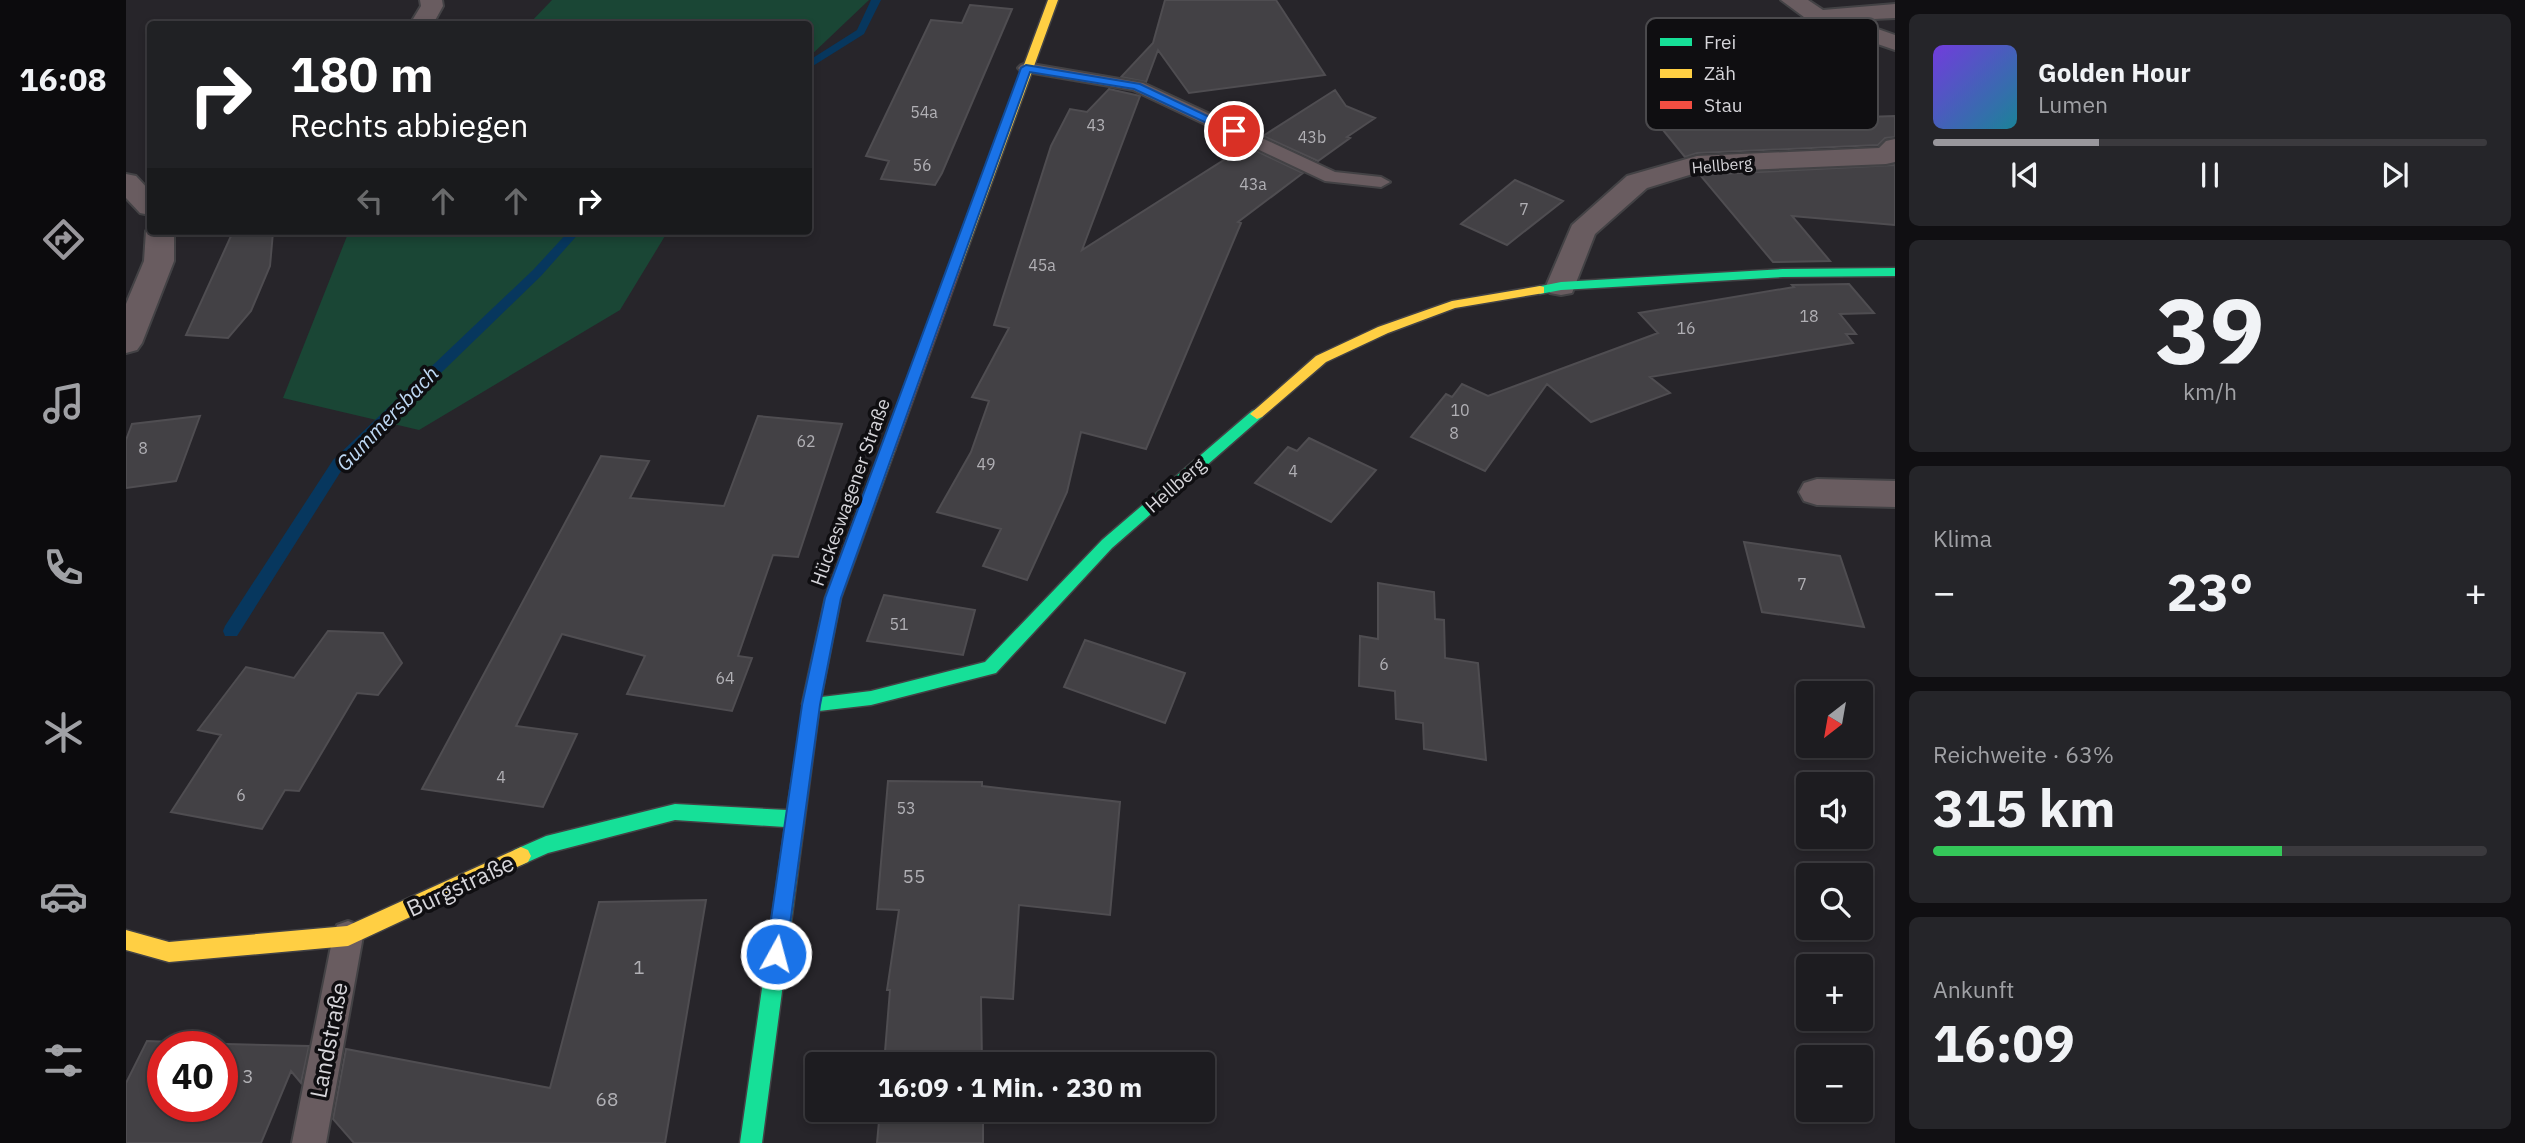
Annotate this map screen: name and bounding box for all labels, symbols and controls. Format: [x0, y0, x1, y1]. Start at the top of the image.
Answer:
legend [1646, 18, 1878, 130]
text: Frei [1704, 30, 1736, 54]
text: 180 m [290, 42, 434, 105]
icon: right [175, 49, 266, 140]
text: Golden Hour [2038, 55, 2191, 89]
text: 16:08 [19, 58, 107, 100]
text: Zäh [1704, 61, 1736, 85]
text: Lumen [2038, 89, 2108, 119]
text: Stau [1704, 93, 1743, 117]
pin [1204, 101, 1264, 161]
house number: 54a [910, 102, 938, 122]
text: Rechts abbiegen [290, 104, 528, 146]
icon: arrive [1215, 112, 1253, 150]
house number: 43 [1086, 115, 1106, 135]
house number: 43b [1298, 127, 1326, 147]
street label: Hellberg [1691, 152, 1754, 178]
house number: 56 [912, 155, 932, 175]
icon: previous [2006, 156, 2044, 194]
icon: pause [2191, 156, 2229, 194]
icon: next [2376, 156, 2414, 194]
house number: 43a [1239, 174, 1267, 194]
icon: left [351, 182, 389, 220]
icon: ahead [424, 182, 462, 220]
icon: ahead [497, 182, 535, 220]
icon: right [570, 182, 608, 220]
house number: 7 [1519, 199, 1529, 219]
icon: directions [39, 215, 88, 264]
house number: 45a [1028, 255, 1056, 275]
text: 39 [2155, 271, 2265, 389]
house number: 18 [1799, 306, 1819, 326]
house number: 16 [1676, 318, 1696, 338]
water label: Gummersbach [330, 359, 444, 477]
text: km/h [2183, 376, 2237, 406]
icon: music [39, 379, 88, 428]
street label: Hückeswagener Straße [805, 395, 895, 589]
house number: 10 [1450, 400, 1470, 420]
house number: 8 [1449, 423, 1459, 443]
house number: 62 [796, 431, 816, 451]
house number: 8 [138, 438, 148, 458]
street label: Hellberg [1140, 452, 1210, 518]
house number: 49 [976, 454, 996, 474]
house number: 4 [1288, 461, 1298, 481]
text: Klima [1933, 523, 1992, 553]
icon: phone [39, 543, 88, 592]
text: 23° [2167, 558, 2253, 625]
text: − [1933, 567, 1956, 616]
text: + [2464, 567, 2487, 616]
house number: 7 [1797, 574, 1807, 594]
house number: 51 [889, 614, 909, 634]
house number: 6 [1379, 654, 1389, 674]
house number: 64 [715, 668, 735, 688]
north arrow [1796, 681, 1872, 758]
map controls [1796, 681, 1873, 1122]
icon: climate [39, 708, 88, 757]
text: Reichweite · 63% [1933, 739, 2114, 769]
house number: 4 [496, 767, 506, 787]
button: sound [1796, 772, 1873, 849]
text: 315 km [1933, 774, 2115, 841]
house number: 6 [236, 785, 246, 805]
house number: 53 [896, 798, 916, 818]
street label: Burgstraße [401, 847, 519, 923]
button: search [1796, 863, 1873, 940]
house number: 55 [903, 864, 925, 888]
icon: car [39, 872, 88, 921]
position arrow [739, 917, 813, 991]
button: + [1796, 954, 1873, 1031]
house number: 1 [633, 955, 645, 979]
text: Ankunft [1933, 974, 2014, 1004]
street label: Landstraße [302, 980, 354, 1100]
text: 16:09 [1933, 1009, 2075, 1076]
speed limit sign: 40 [147, 1031, 238, 1122]
icon: filters [39, 1036, 88, 1085]
button: − [1796, 1045, 1873, 1122]
house number: 3 [242, 1064, 254, 1088]
text: 16:09 · 1 Min. · 230 m [878, 1070, 1142, 1104]
house number: 68 [596, 1087, 618, 1111]

